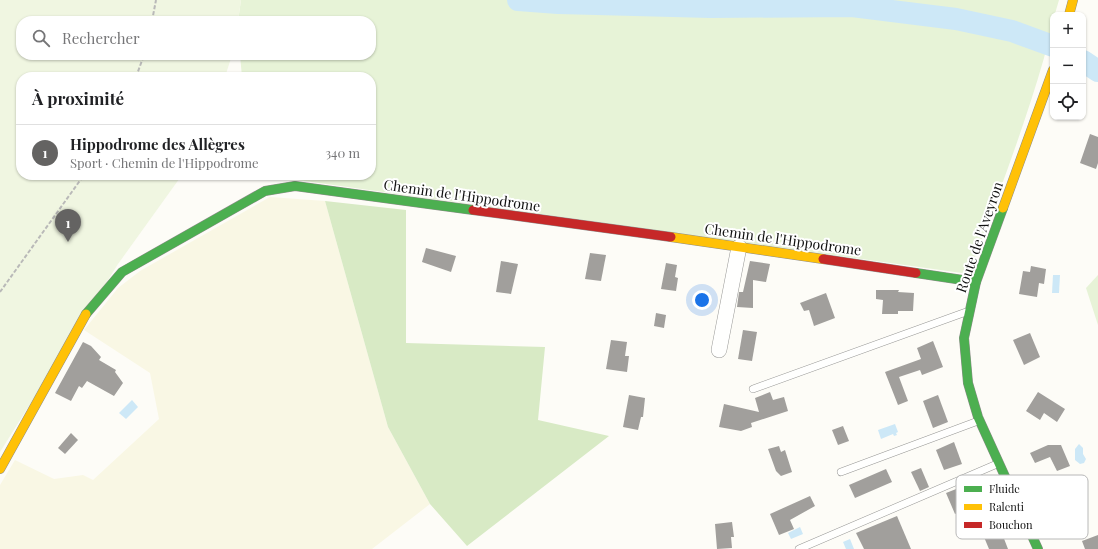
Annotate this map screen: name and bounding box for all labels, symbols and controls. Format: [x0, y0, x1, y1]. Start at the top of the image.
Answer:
map controls [1050, 12, 1086, 120]
button: + [1050, 12, 1086, 48]
search box [16, 16, 376, 60]
icon: search [30, 27, 52, 49]
text: Rechercher [62, 28, 140, 48]
button: − [1050, 48, 1086, 84]
button: locate [1050, 84, 1086, 120]
text: À proximité [32, 87, 124, 109]
text: Hippodrome des Allègres [70, 134, 245, 154]
text: 1 [43, 144, 47, 161]
text: 340 m [325, 144, 360, 161]
text: Sport · Chemin de l'Hippodrome [70, 154, 259, 171]
street label: Chemin de l'Hippodrome [382, 175, 542, 215]
street label: Route de l'Aveyron [951, 178, 1007, 295]
pin: 1 [55, 209, 81, 242]
street label: Chemin de l'Hippodrome [703, 219, 863, 259]
your location [692, 290, 712, 310]
legend [956, 475, 1088, 539]
text: Fluide [989, 481, 1020, 496]
text: Ralenti [989, 499, 1024, 514]
text: Bouchon [989, 517, 1033, 532]

